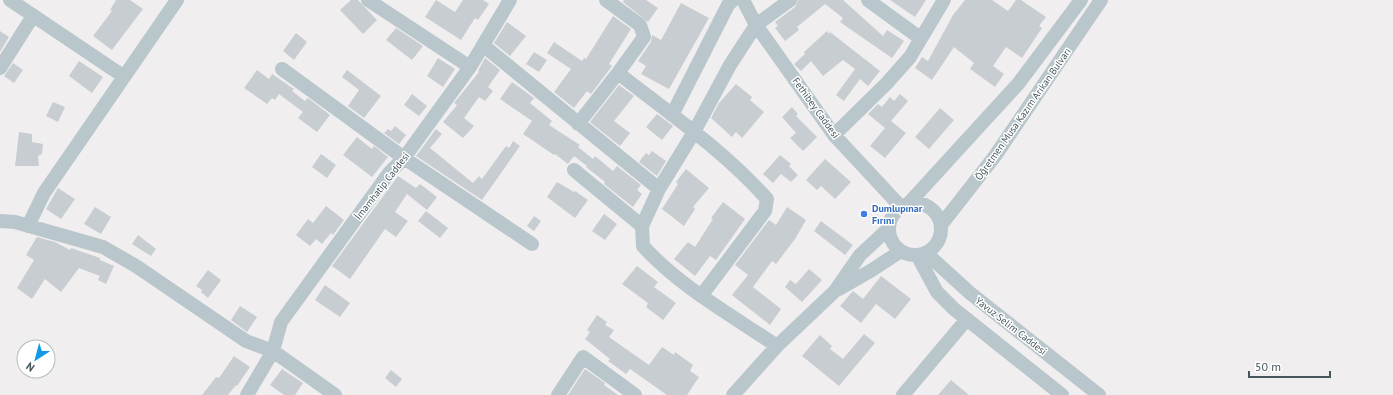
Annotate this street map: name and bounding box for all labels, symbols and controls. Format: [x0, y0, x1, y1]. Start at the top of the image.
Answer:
street label: Öğretmen Musa Kazım Arıkan Bulvarı [972, 45, 1074, 183]
street label: Fethibey Caddesi [790, 75, 842, 141]
street label: İmamhatip Caddesi [352, 150, 412, 222]
place label: Dumlupınar Fırını [872, 202, 923, 227]
marker: Dumlupınar Fırını [859, 209, 869, 219]
street label: Yavuz Selim Caddesi [973, 294, 1049, 358]
north arrow [16, 339, 56, 379]
scale bar [1249, 353, 1330, 379]
text: N [23, 359, 37, 375]
text: 50 m [1255, 359, 1281, 374]

